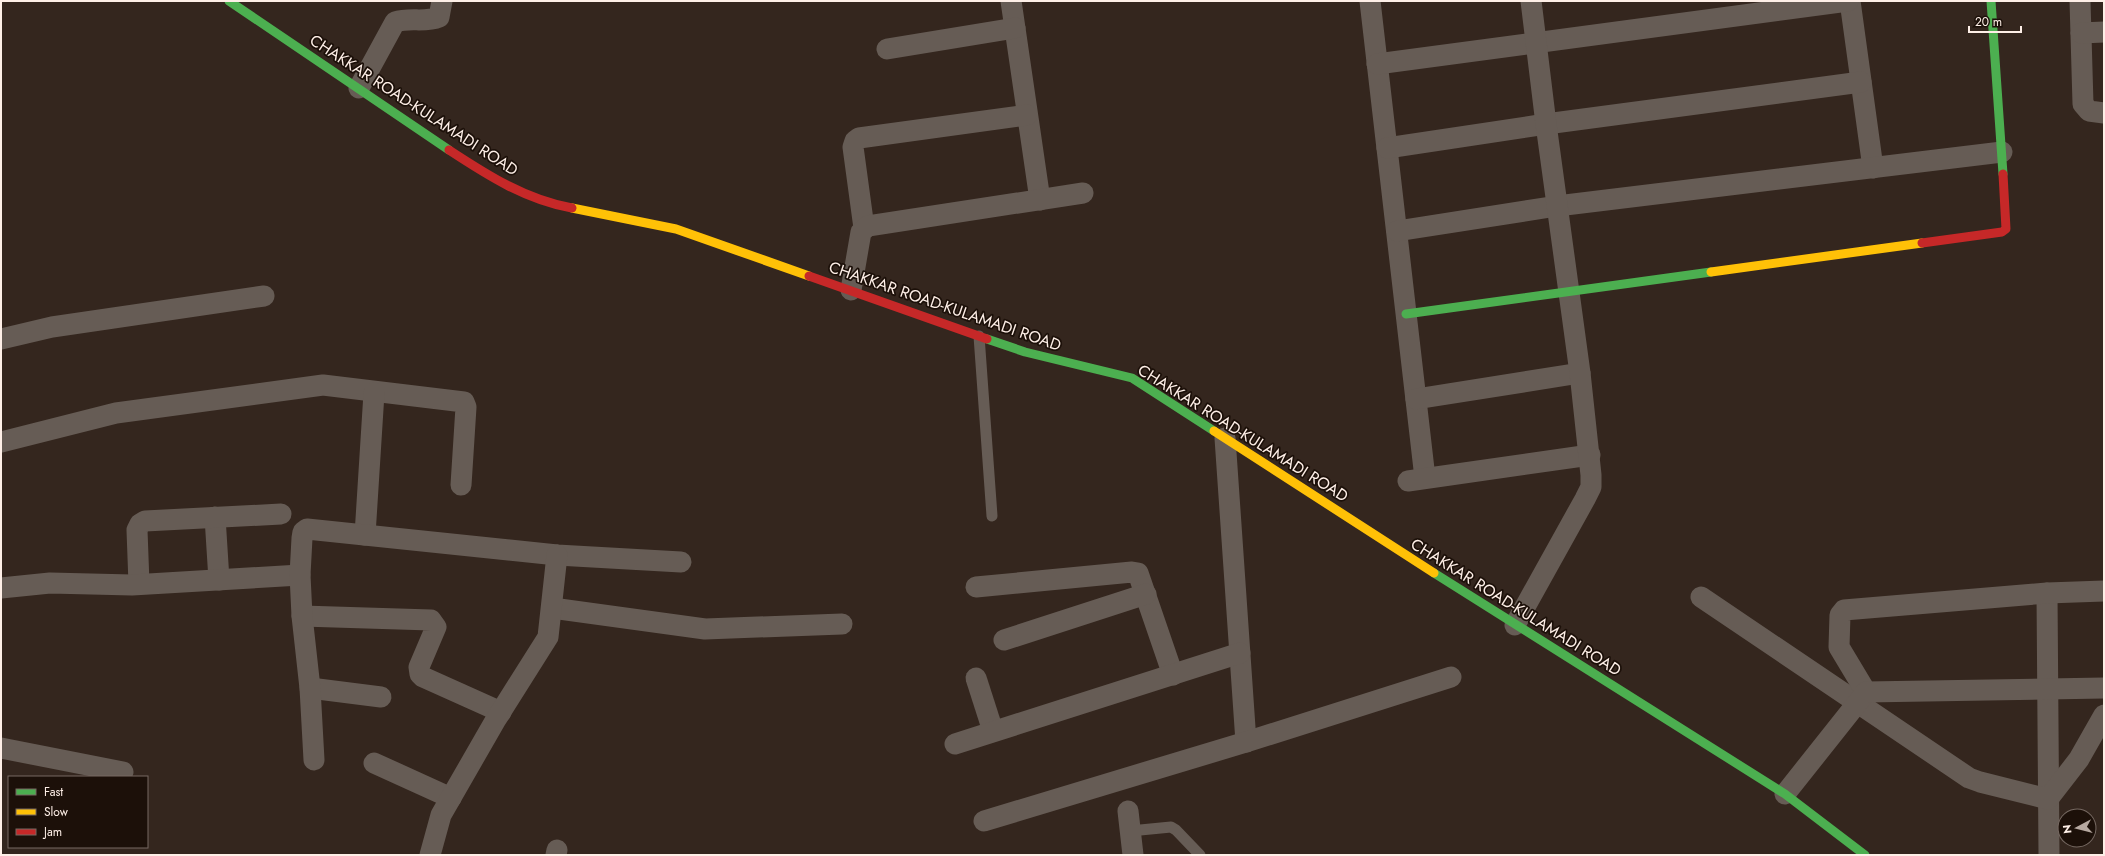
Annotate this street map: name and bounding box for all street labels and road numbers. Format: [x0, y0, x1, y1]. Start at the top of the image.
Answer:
street label: CHAKKAR ROAD-KULAMADI ROAD [305, 29, 523, 181]
street label: CHAKKAR ROAD-KULAMADI ROAD [826, 255, 1064, 357]
street label: CHAKKAR ROAD-KULAMADI ROAD [1133, 359, 1353, 508]
street label: CHAKKAR ROAD-KULAMADI ROAD [1406, 533, 1626, 682]

